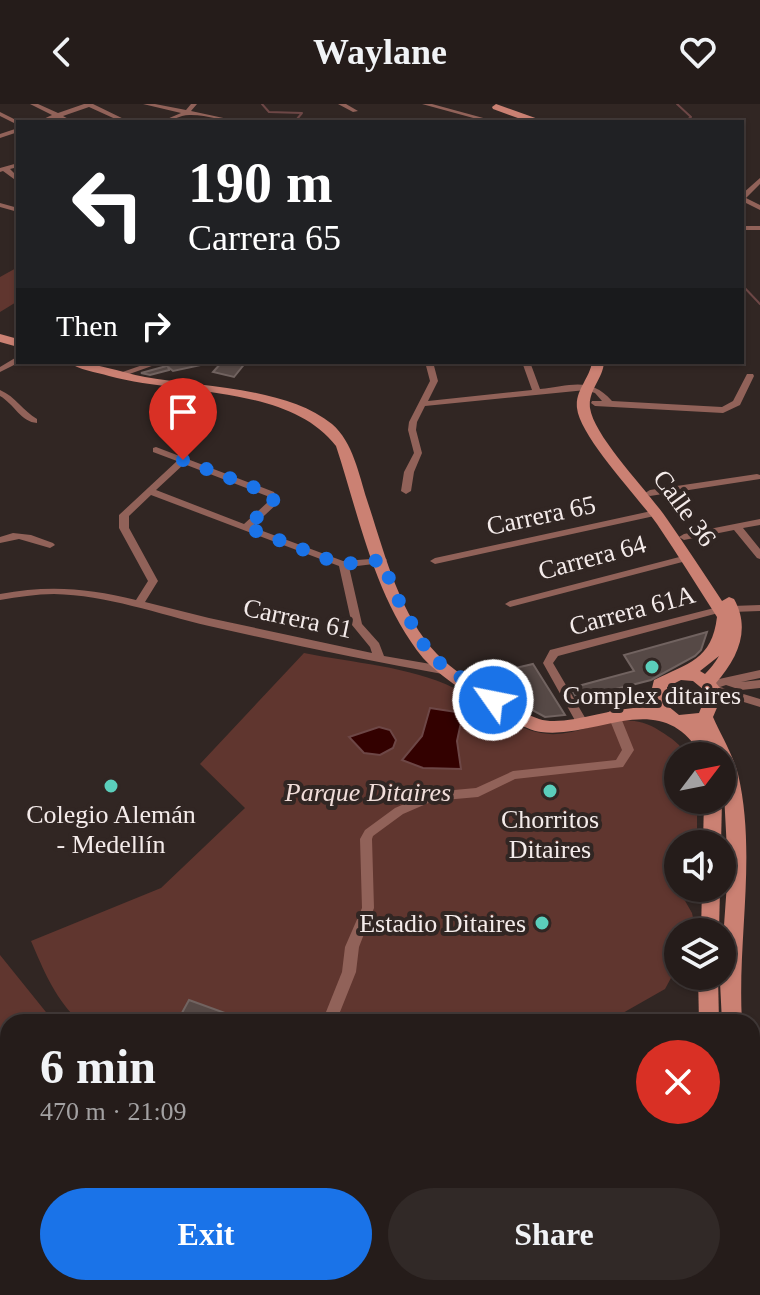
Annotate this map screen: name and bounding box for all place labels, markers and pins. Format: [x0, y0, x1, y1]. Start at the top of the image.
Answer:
pin [149, 378, 217, 460]
marker: Complex ditaires [643, 658, 661, 676]
place label: Complex ditaires [563, 681, 741, 710]
marker: Colegio Alemán - Medellín [102, 777, 120, 795]
marker: Chorritos Ditaires [541, 782, 559, 800]
place label: Colegio Alemán - Medellín [26, 800, 196, 859]
place label: Chorritos Ditaires [501, 805, 599, 864]
place label: Estadio Ditaires [359, 909, 526, 938]
marker: Estadio Ditaires [533, 914, 551, 932]

